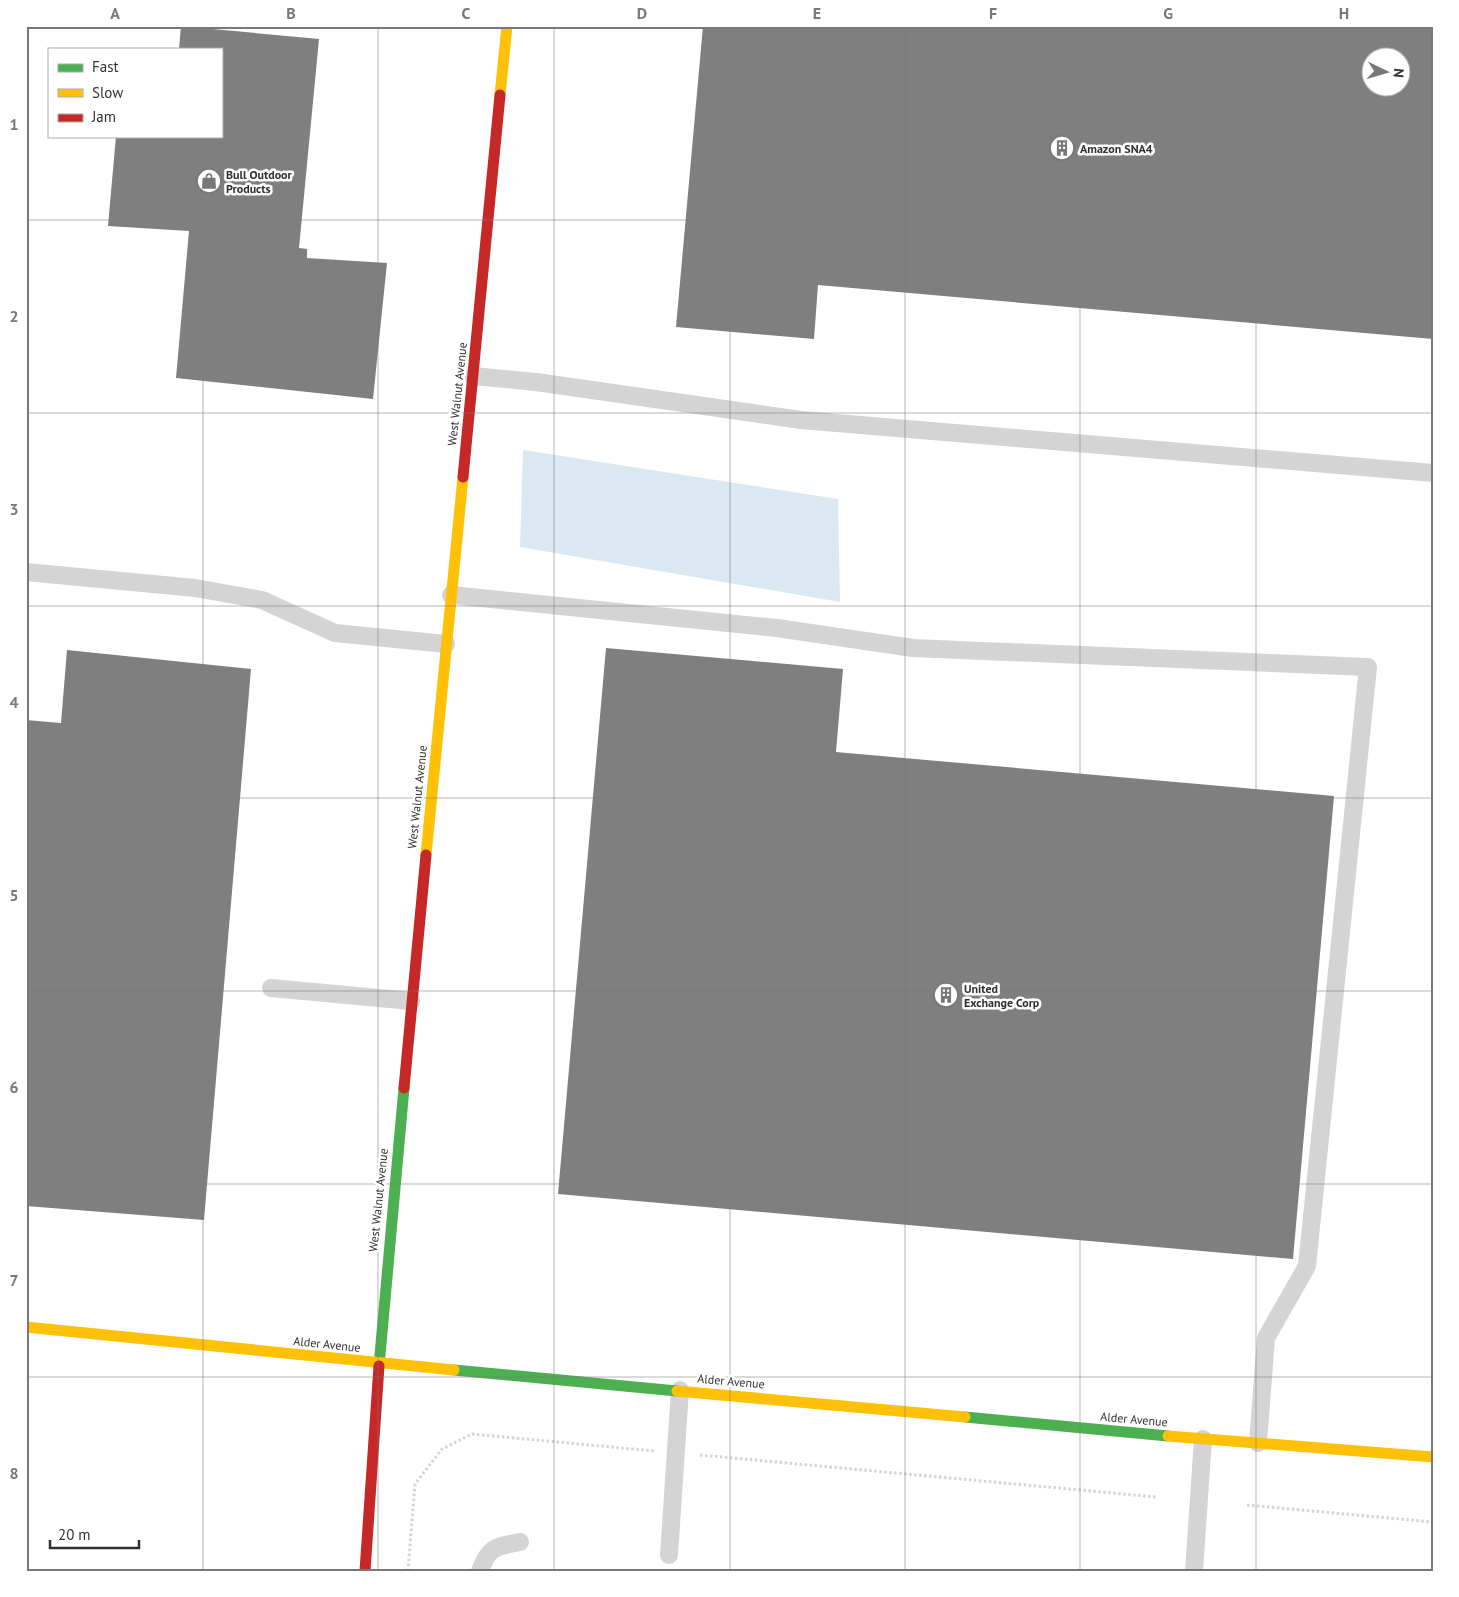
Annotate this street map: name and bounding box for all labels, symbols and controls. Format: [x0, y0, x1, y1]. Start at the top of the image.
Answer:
text: A [110, 3, 120, 23]
text: B [286, 3, 296, 23]
text: C [462, 3, 471, 23]
text: D [637, 3, 647, 23]
text: E [813, 3, 821, 23]
text: F [989, 3, 997, 23]
text: G [1163, 3, 1173, 23]
text: H [1339, 3, 1349, 23]
legend [48, 48, 222, 138]
north arrow [1362, 48, 1412, 98]
text: Fast [92, 57, 119, 76]
text: N [1390, 68, 1408, 79]
text: Slow [92, 83, 123, 102]
text: Jam [91, 107, 116, 126]
text: 1 [9, 114, 19, 134]
building icon: Amazon SNA4 [1049, 135, 1075, 161]
place label: Amazon SNA4 [1080, 141, 1153, 156]
place label: Bull Outdoor Products [226, 167, 293, 196]
shop icon: Bull Outdoor Products [196, 168, 222, 194]
text: 2 [9, 306, 19, 326]
street label: West Walnut Avenue [444, 342, 470, 446]
text: 3 [9, 499, 19, 519]
text: 4 [9, 692, 19, 712]
street label: West Walnut Avenue [404, 745, 430, 849]
text: 5 [9, 885, 19, 905]
place label: United Exchange Corp [964, 981, 1040, 1010]
building icon: United Exchange Corp [933, 982, 959, 1008]
text: 6 [9, 1077, 19, 1097]
street label: West Walnut Avenue [365, 1148, 391, 1252]
text: 7 [9, 1270, 19, 1290]
street label: Alder Avenue [293, 1333, 361, 1355]
street label: Alder Avenue [697, 1371, 765, 1391]
street label: Alder Avenue [1100, 1409, 1168, 1429]
text: 8 [9, 1463, 19, 1483]
scale bar [50, 1517, 139, 1549]
text: 20 m [58, 1525, 91, 1544]

